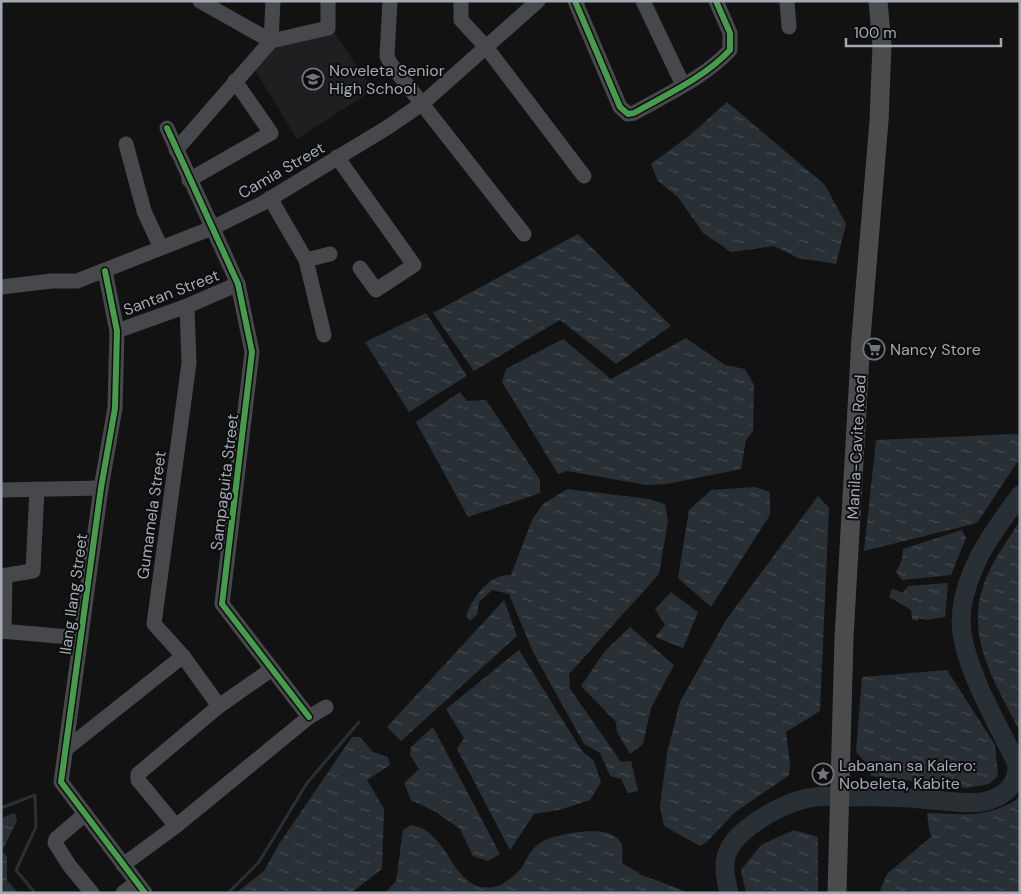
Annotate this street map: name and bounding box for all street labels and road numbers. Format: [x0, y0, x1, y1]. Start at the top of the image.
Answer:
street label: Camia Street [234, 137, 328, 204]
street label: Santan Street [120, 265, 222, 320]
street label: Manila-Cavite Road [842, 374, 871, 520]
street label: Sampaguita Street [206, 413, 243, 552]
street label: Gumamela Street [132, 449, 171, 581]
street label: Ilang Ilang Street [55, 532, 92, 656]

